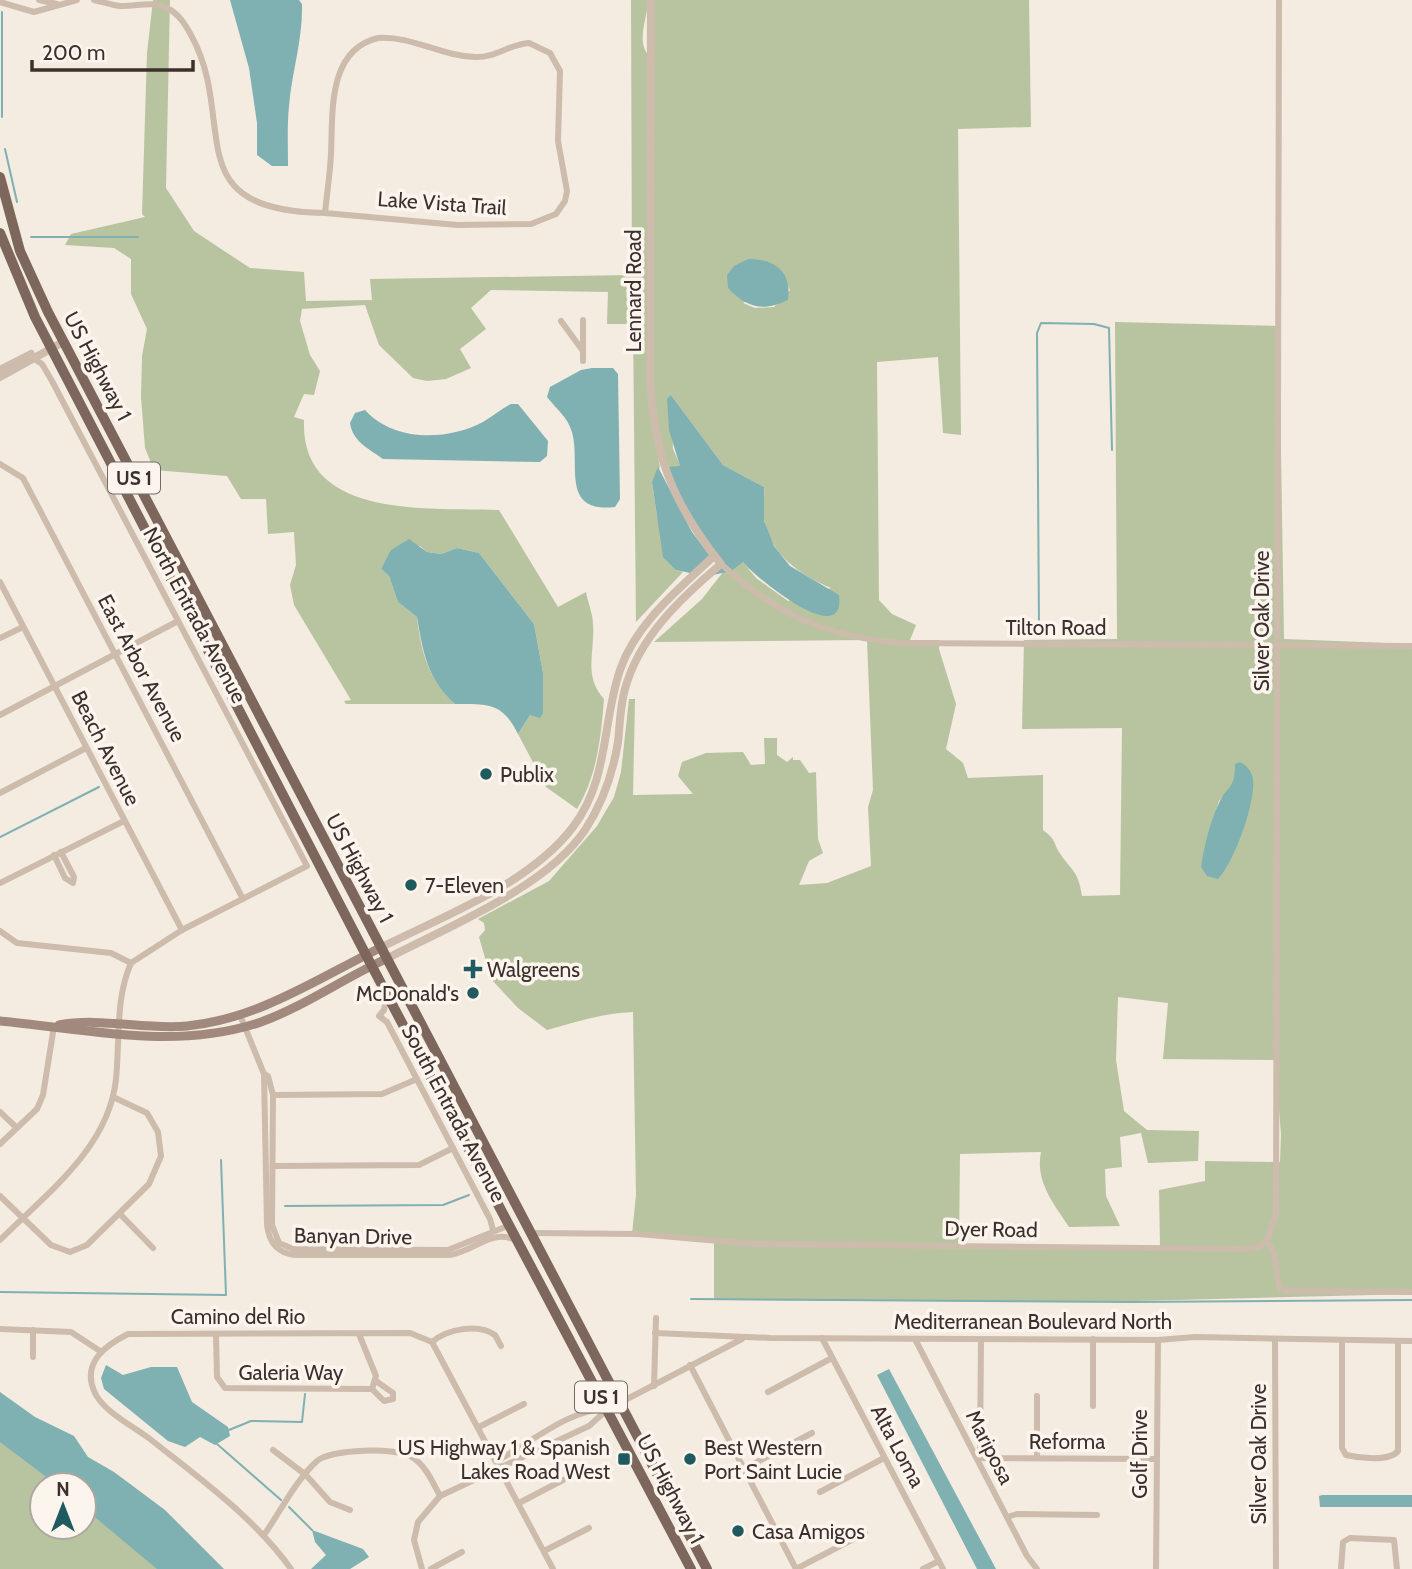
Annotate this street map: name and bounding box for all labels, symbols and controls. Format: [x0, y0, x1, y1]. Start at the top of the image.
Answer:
scale bar [32, 28, 192, 72]
text: 200 m [42, 40, 105, 65]
street label: Lake Vista Trail [377, 186, 507, 220]
street label: Lennard Road [621, 230, 646, 352]
street label: US Highway 1 [59, 307, 137, 425]
road number: US 1 [108, 463, 160, 494]
street label: North Entrada Avenue [138, 523, 252, 707]
street label: Silver Oak Drive [1249, 550, 1274, 691]
street label: East Arbor Avenue [93, 590, 191, 746]
street label: Tilton Road [1006, 615, 1106, 640]
street label: Beach Avenue [66, 686, 146, 810]
place label: Publix [500, 762, 554, 787]
marker: Publix [478, 766, 494, 782]
street label: US Highway 1 [321, 809, 399, 927]
place label: 7-Eleven [425, 873, 504, 898]
marker: 7-Eleven [403, 877, 419, 893]
place label: Walgreens [487, 957, 580, 982]
marker: Walgreens [465, 961, 481, 977]
place label: McDonald's [356, 981, 459, 1006]
marker: McDonald's [465, 985, 481, 1001]
street label: South Entrada Avenue [397, 1020, 512, 1206]
street label: Dyer Road [944, 1216, 1038, 1242]
street label: Banyan Drive [294, 1222, 413, 1250]
street label: Camino del Rio [171, 1304, 305, 1329]
street label: Mediterranean Boulevard North [894, 1309, 1172, 1334]
street label: Galeria Way [239, 1360, 344, 1385]
road number: US 1 [575, 1382, 627, 1413]
street label: Silver Oak Drive [1246, 1383, 1271, 1524]
street label: Alta Loma [866, 1400, 930, 1492]
street label: Mariposa [961, 1406, 1019, 1488]
street label: Golf Drive [1127, 1409, 1152, 1499]
street label: Reforma [1029, 1429, 1105, 1454]
street label: US Highway 1 [632, 1430, 710, 1548]
place label: US Highway 1 & Spanish Lakes Road West [398, 1435, 610, 1484]
place label: Best Western Port Saint Lucie [704, 1435, 842, 1484]
marker: US Highway 1 & Spanish Lakes Road West [616, 1451, 632, 1467]
marker: Best Western Port Saint Lucie [682, 1451, 698, 1467]
north arrow [28, 1471, 98, 1541]
text: N [56, 1478, 70, 1501]
place label: Casa Amigos [752, 1519, 865, 1544]
marker: Casa Amigos [730, 1523, 746, 1539]

